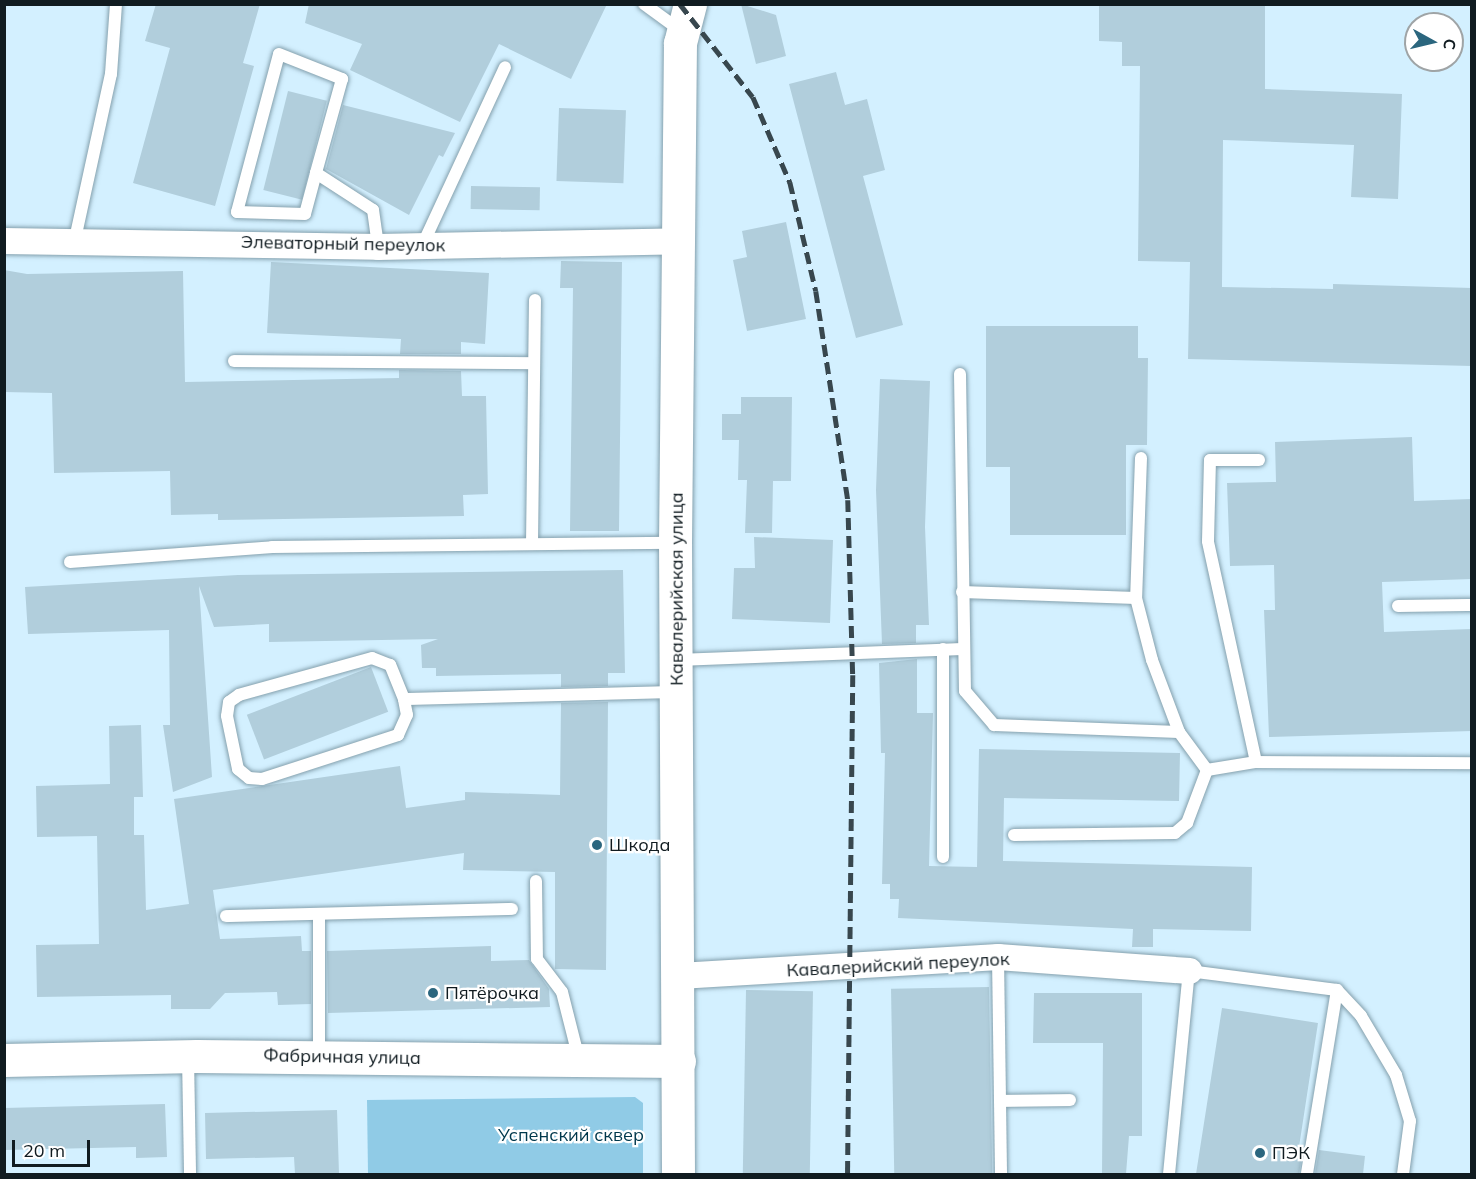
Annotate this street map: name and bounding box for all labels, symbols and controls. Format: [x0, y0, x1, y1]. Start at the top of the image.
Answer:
north arrow [1404, 12, 1464, 72]
text: С [1439, 37, 1461, 51]
street label: Элеваторный переулок [241, 231, 445, 257]
street label: Кавалерийская улица [666, 492, 688, 686]
place label: Шкода [609, 834, 671, 856]
marker: Шкода [590, 838, 604, 852]
street label: Кавалерийский переулок [786, 948, 1010, 982]
place label: Пятёрочка [445, 982, 539, 1004]
marker: Пятёрочка [426, 986, 440, 1000]
street label: Фабричная улица [263, 1045, 421, 1069]
park label: Успенский сквер [498, 1124, 644, 1146]
scale bar [15, 1128, 93, 1166]
text: 20 m [23, 1139, 65, 1162]
place label: ПЭК [1272, 1142, 1310, 1164]
marker: ПЭК [1253, 1146, 1267, 1160]

